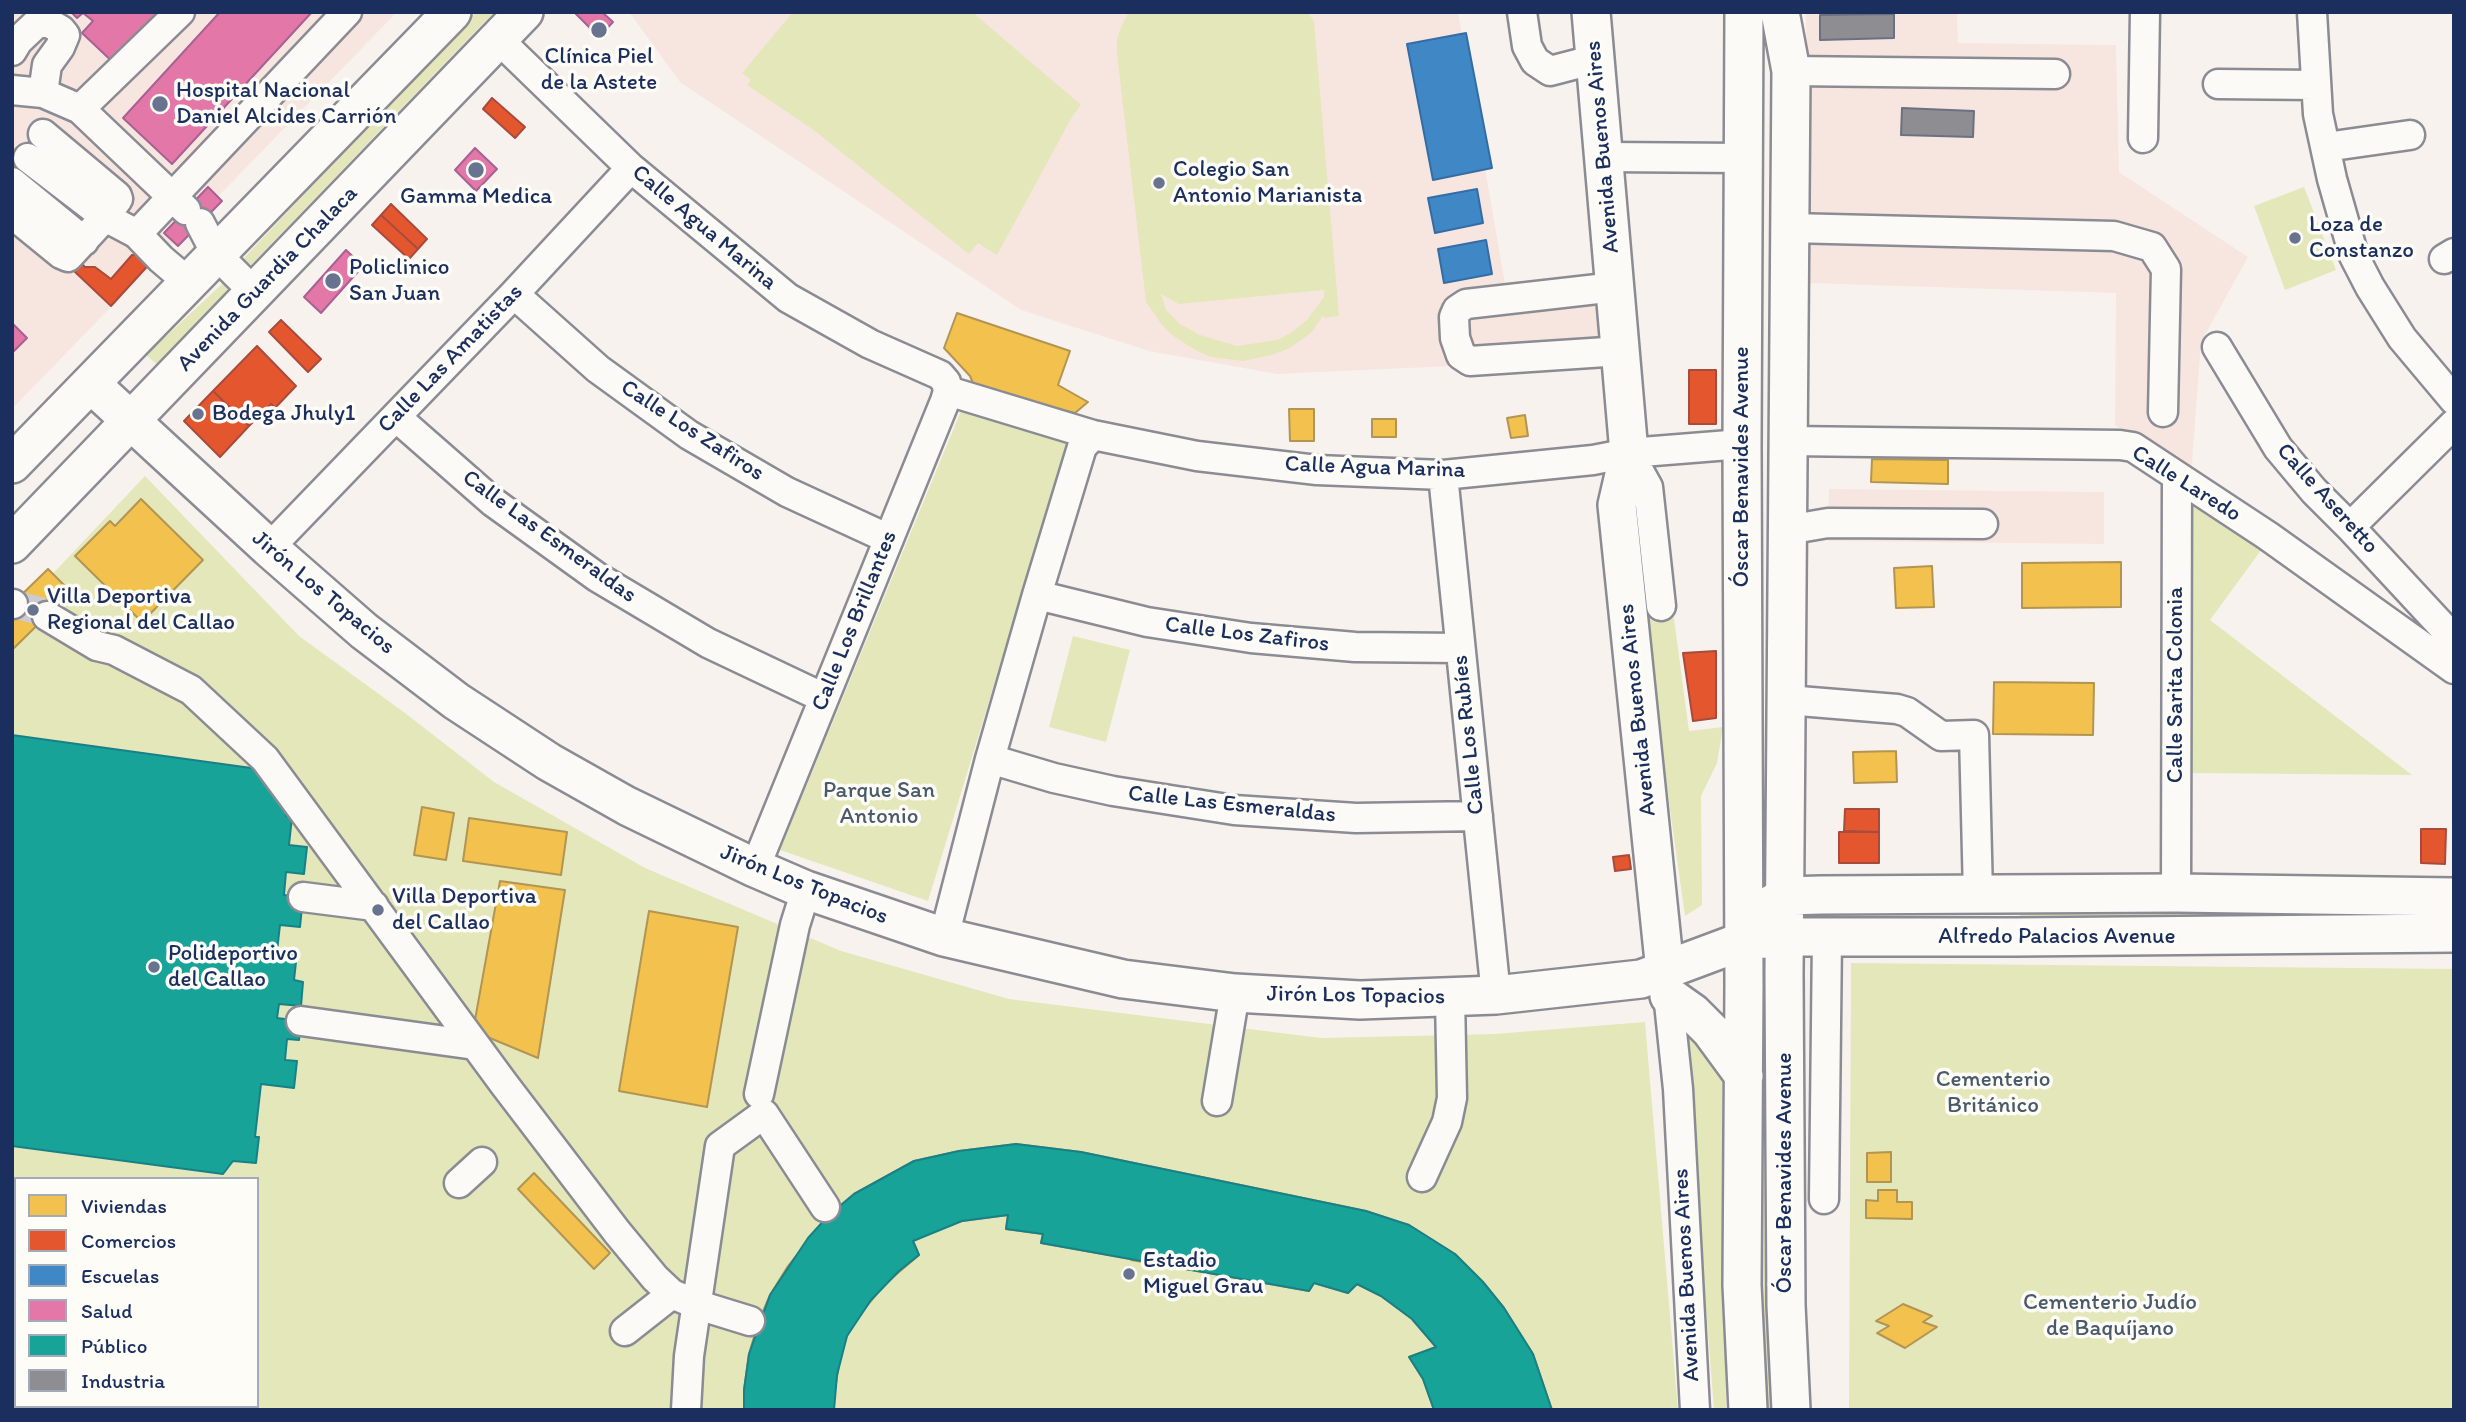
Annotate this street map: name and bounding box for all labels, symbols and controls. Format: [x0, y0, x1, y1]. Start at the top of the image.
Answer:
marker: Clínica Piel de la Astete [589, 20, 609, 40]
street label: Avenida Buenos Aires [1580, 40, 1626, 254]
place label: Clínica Piel de la Astete [541, 43, 657, 97]
place label: Hospital Nacional Daniel Alcides Carrión [176, 77, 397, 131]
marker: Hospital Nacional Daniel Alcides Carrión [150, 94, 170, 114]
place label: Colegio San Antonio Marianista [1173, 156, 1362, 210]
street label: Calle Agua Marina [626, 159, 782, 297]
marker: Gamma Medica [466, 160, 486, 180]
marker: Colegio San Antonio Marianista [1151, 175, 1167, 191]
street label: Avenida Guardia Chalaca [172, 180, 364, 378]
place label: Gamma Medica [400, 183, 552, 211]
place label: Loza de Constanzo [2309, 211, 2414, 265]
marker: Loza de Constanzo [2287, 230, 2303, 246]
place label: Policlinico San Juan [349, 254, 449, 308]
marker: Policlinico San Juan [323, 271, 343, 291]
street label: Calle Las Amatistas [373, 279, 529, 439]
street label: Óscar Benavides Avenue [1728, 346, 1756, 588]
street label: Calle Los Zafiros [615, 374, 769, 488]
place label: Bodega Jhuly1 [212, 400, 355, 428]
marker: Bodega Jhuly1 [190, 406, 206, 422]
street label: Calle Aseretto [2270, 438, 2384, 560]
street label: Calle Laredo [2126, 440, 2246, 528]
street label: Calle Agua Marina [1284, 451, 1466, 485]
street label: Calle Las Esmeraldas [456, 464, 642, 610]
street label: Jirón Los Topacios [246, 525, 400, 661]
street label: Calle Los Brillantes [806, 527, 904, 715]
place label: Villa Deportiva Regional del Callao [47, 583, 235, 637]
street label: Calle Sarita Colonia [2162, 587, 2190, 783]
marker: Villa Deportiva Regional del Callao [25, 602, 41, 618]
street label: Avenida Buenos Aires [1613, 603, 1663, 817]
street label: Calle Los Zafiros [1163, 611, 1331, 659]
street label: Calle Los Rubíes [1447, 654, 1491, 816]
park label: Parque San Antonio [823, 777, 935, 831]
street label: Calle Las Esmeraldas [1127, 780, 1337, 830]
street label: Jirón Los Topacios [716, 839, 892, 931]
place label: Villa Deportiva del Callao [392, 883, 537, 937]
marker: Villa Deportiva del Callao [370, 902, 386, 918]
street label: Alfredo Palacios Avenue [1938, 923, 2176, 951]
place label: Polideportivo del Callao [168, 940, 298, 994]
marker: Polideportivo del Callao [146, 959, 162, 975]
street label: Jirón Los Topacios [1266, 981, 1446, 1011]
street label: Óscar Benavides Avenue [1771, 1052, 1799, 1294]
park label: Cementerio Británico [1936, 1066, 2050, 1120]
street label: Avenida Buenos Aires [1668, 1168, 1706, 1382]
legend [14, 1177, 259, 1408]
text: Viviendas [81, 1193, 167, 1218]
text: Comercios [81, 1228, 176, 1253]
place label: Estadio Miguel Grau [1143, 1247, 1264, 1301]
text: Escuelas [81, 1263, 159, 1288]
marker: Estadio Miguel Grau [1121, 1266, 1137, 1282]
park label: Cementerio Judío de Baquíjano [2023, 1289, 2197, 1343]
text: Salud [81, 1298, 132, 1323]
text: Público [81, 1333, 147, 1358]
text: Industria [81, 1368, 165, 1393]

